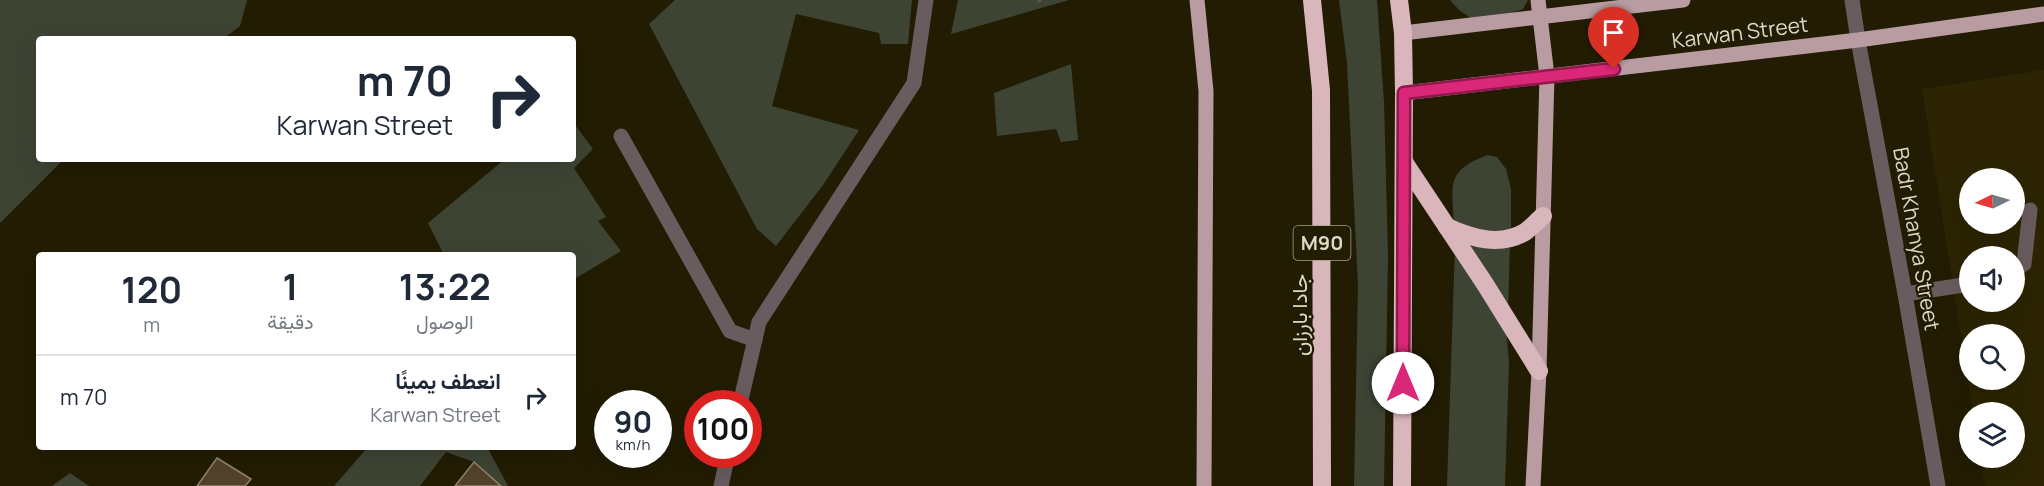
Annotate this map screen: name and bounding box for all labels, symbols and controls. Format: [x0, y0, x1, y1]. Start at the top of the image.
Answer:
pin [1588, 7, 1639, 69]
street label: Karwan Street [1670, 10, 1810, 54]
icon: arrive [1597, 16, 1630, 49]
text: 70 m [357, 51, 453, 109]
icon: right [474, 60, 552, 138]
text: Karwan Street [277, 106, 453, 143]
street label: Badr Khanya Street [1887, 145, 1947, 333]
north arrow [1959, 168, 2025, 234]
map controls [1959, 168, 2025, 468]
road number: M90 [1294, 226, 1350, 260]
button: sound [1959, 246, 2025, 312]
text: 1 [283, 262, 298, 311]
text: 13:22 [399, 262, 491, 311]
text: 120 [121, 265, 182, 314]
street label: جادا بارزان [1285, 274, 1313, 356]
text: دقيقة [267, 308, 314, 335]
text: الوصول [416, 308, 474, 335]
text: m [143, 311, 160, 338]
button: search [1959, 324, 2025, 390]
position arrow [1371, 351, 1435, 415]
text: انعطف يمينًا [395, 366, 501, 396]
icon: right [519, 381, 552, 414]
text: 70 m [60, 382, 108, 412]
speed limit sign: 100 [684, 390, 762, 468]
text: Karwan Street [370, 401, 501, 428]
text: 90 [614, 401, 652, 442]
button: layers [1959, 402, 2025, 468]
text: km/h [616, 434, 650, 455]

